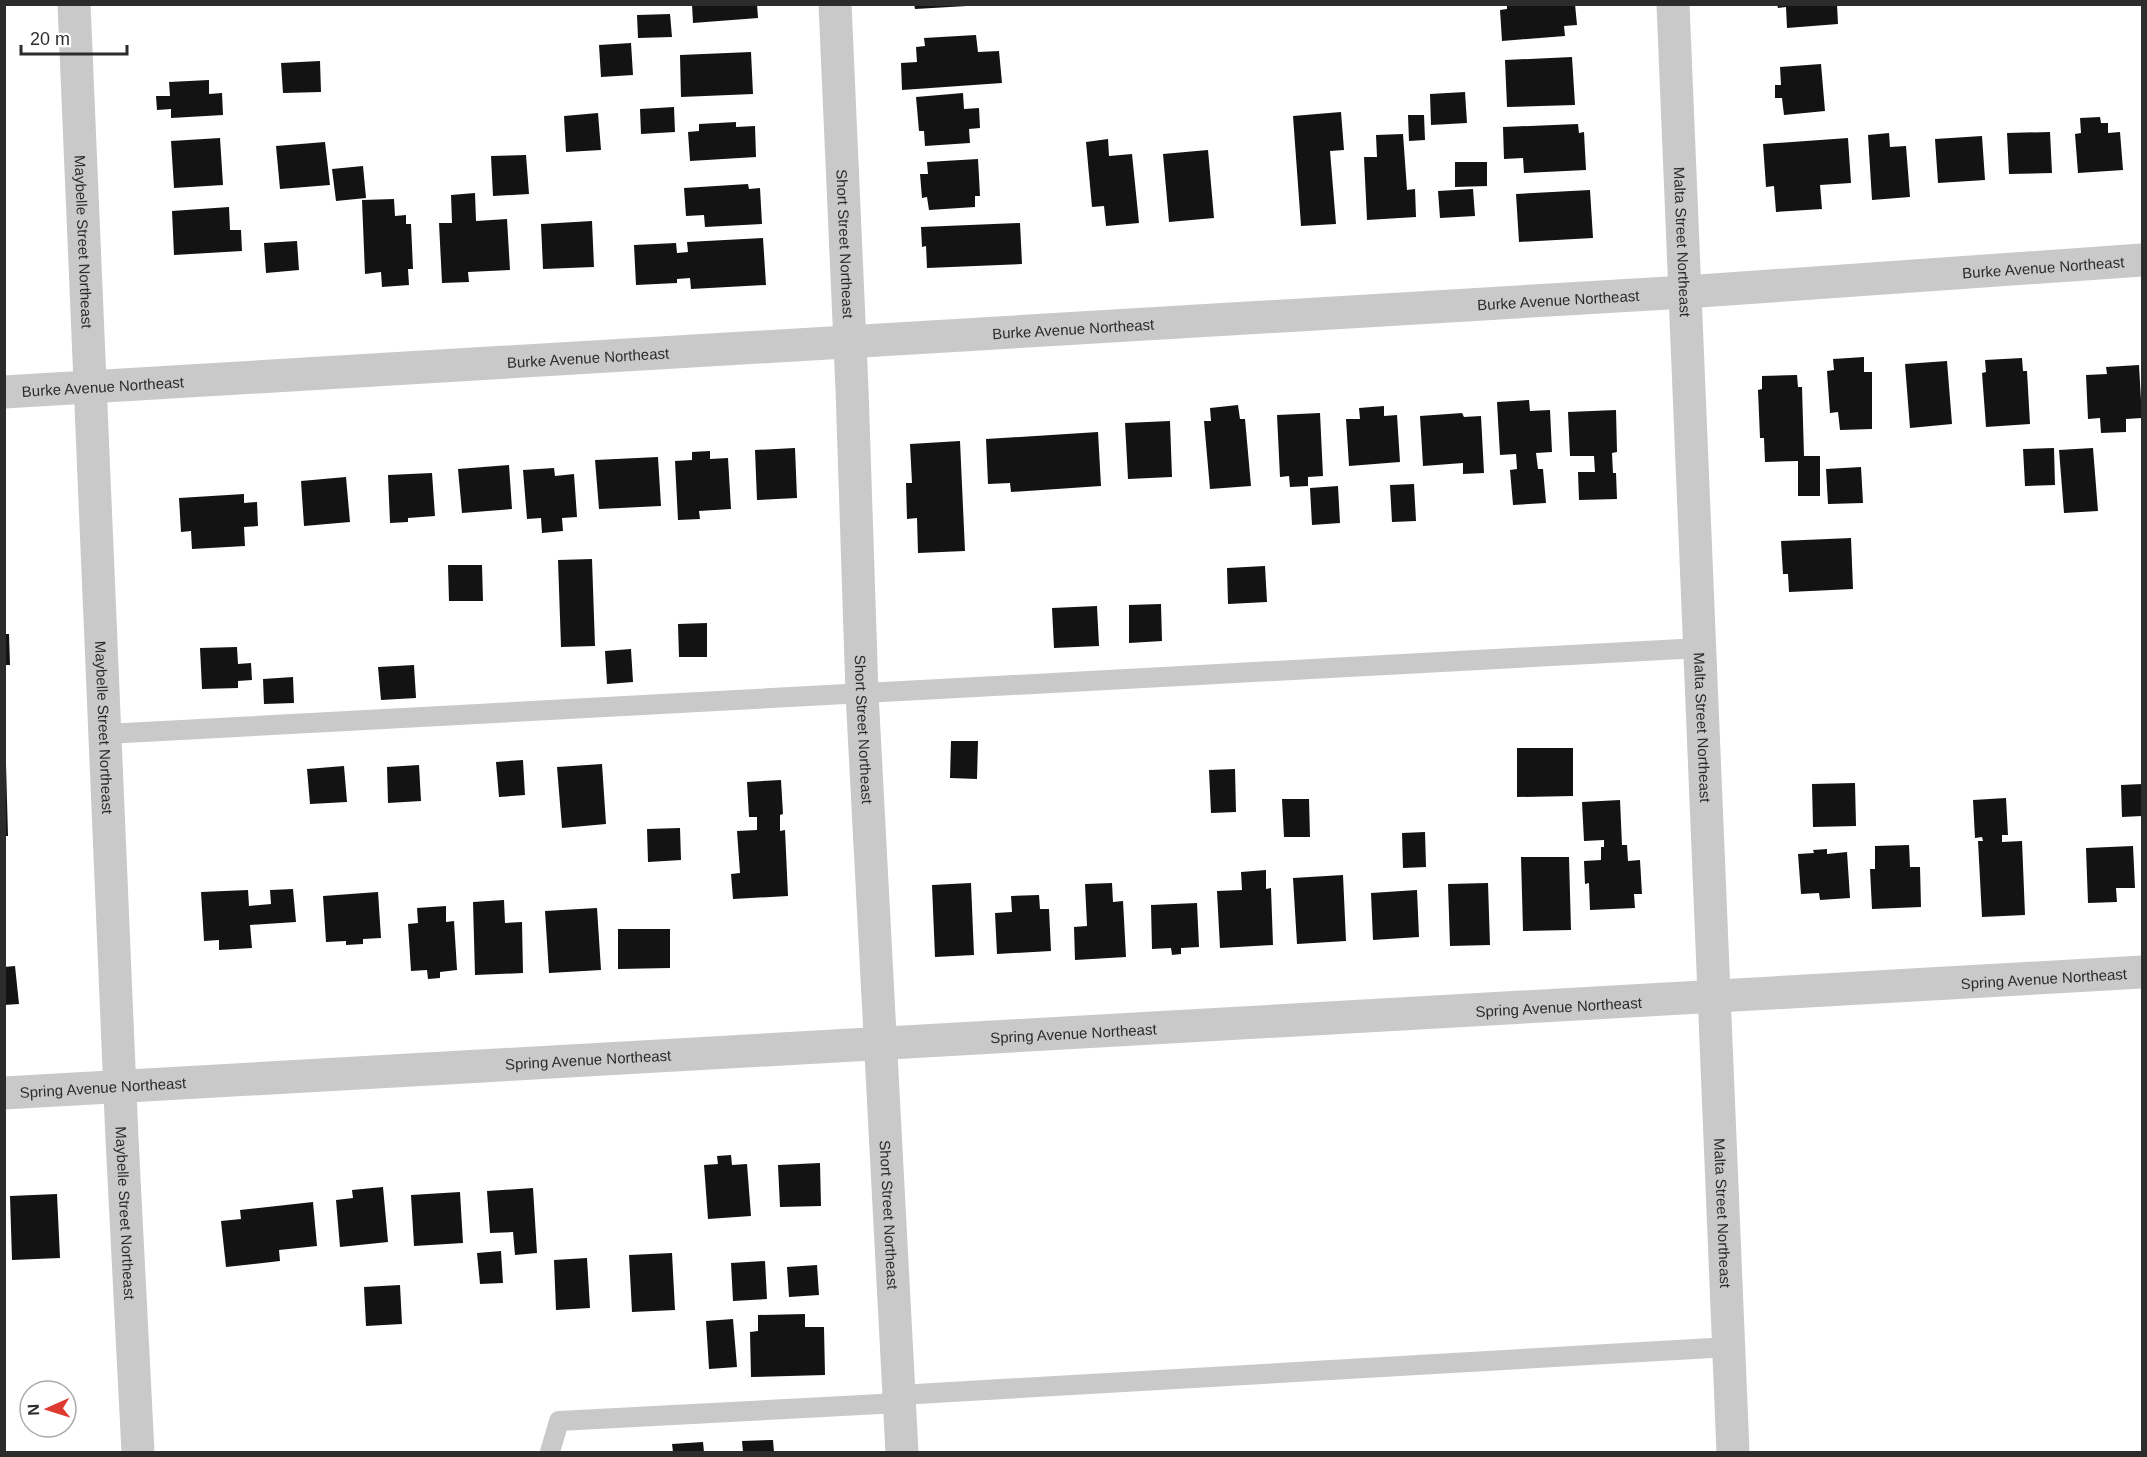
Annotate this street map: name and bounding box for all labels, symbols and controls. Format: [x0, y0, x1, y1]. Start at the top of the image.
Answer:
scale bar [21, 18, 128, 56]
text: 20 m [30, 29, 70, 49]
street label: Maybelle Street Northeast [72, 155, 96, 330]
street label: Malta Street Northeast [1671, 166, 1694, 318]
street label: Short Street Northeast [834, 169, 857, 320]
street label: Burke Avenue Northeast [1962, 253, 2126, 281]
street label: Burke Avenue Northeast [1477, 286, 1641, 313]
street label: Burke Avenue Northeast [992, 315, 1155, 342]
street label: Burke Avenue Northeast [506, 344, 670, 371]
street label: Burke Avenue Northeast [21, 373, 185, 399]
street label: Maybelle Street Northeast [92, 640, 117, 815]
street label: Malta Street Northeast [1691, 652, 1715, 804]
street label: Short Street Northeast [852, 655, 876, 805]
street label: Spring Avenue Northeast [1960, 964, 2128, 992]
street label: Spring Avenue Northeast [1475, 993, 1643, 1020]
street label: Spring Avenue Northeast [990, 1020, 1158, 1046]
street label: Spring Avenue Northeast [504, 1046, 672, 1072]
street label: Spring Avenue Northeast [19, 1073, 187, 1101]
street label: Maybelle Street Northeast [113, 1126, 139, 1301]
street label: Malta Street Northeast [1711, 1138, 1735, 1289]
street label: Short Street Northeast [877, 1140, 902, 1291]
north arrow [18, 1379, 78, 1439]
text: N [25, 1404, 42, 1416]

